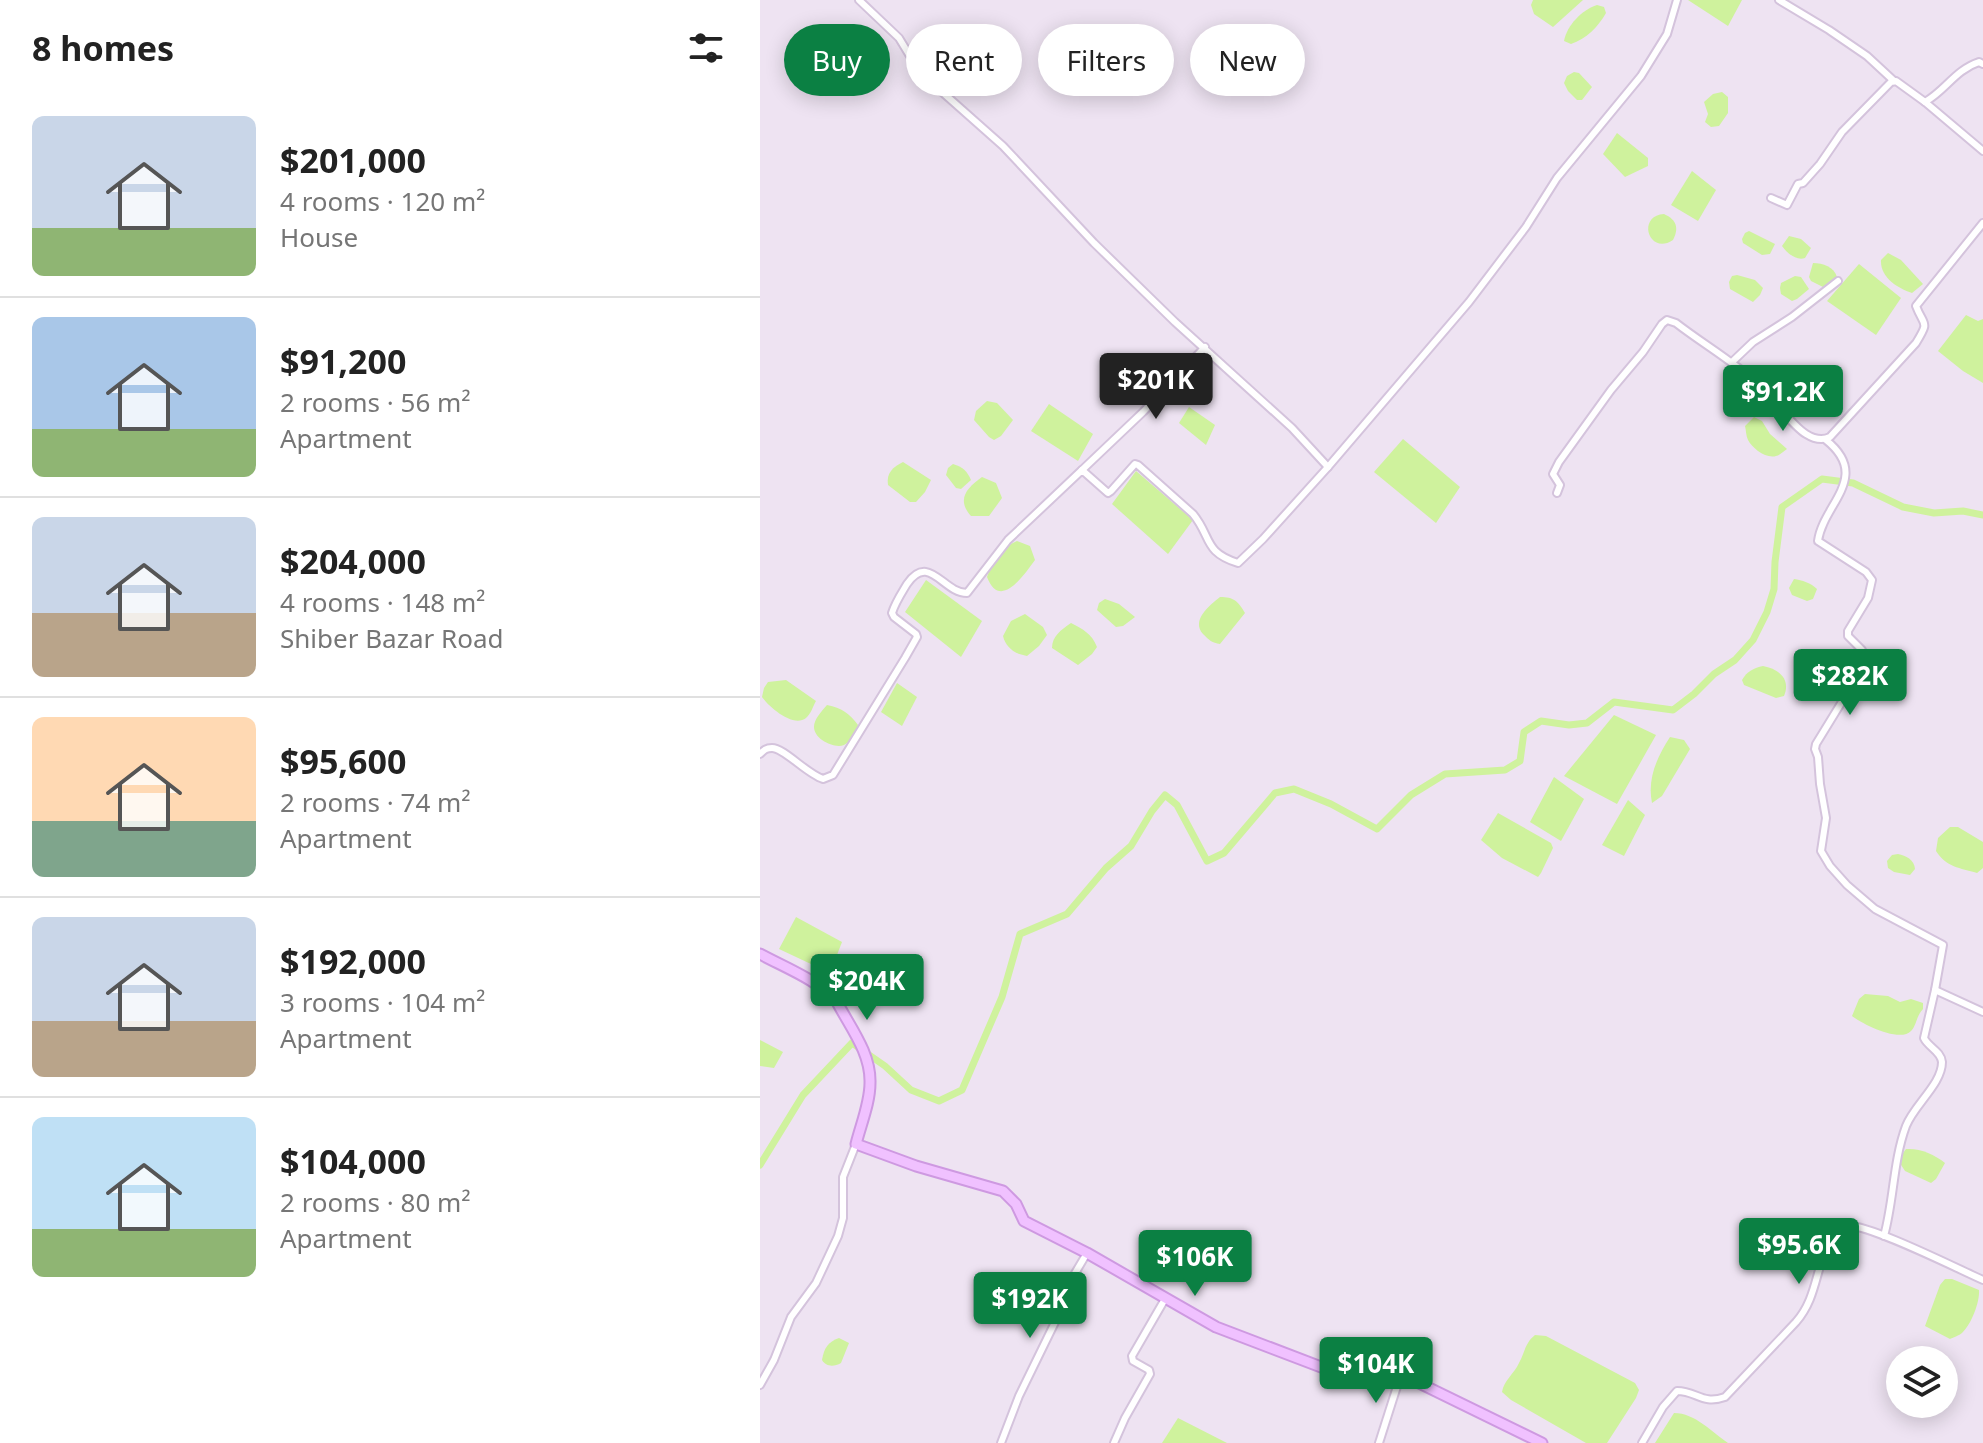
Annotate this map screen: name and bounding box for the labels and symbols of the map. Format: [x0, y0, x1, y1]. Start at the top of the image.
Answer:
pin: $201K [1100, 353, 1212, 421]
pin: $91.2K [1718, 365, 1848, 433]
pin: $282K [1794, 649, 1906, 717]
pin: $204K [811, 954, 923, 1022]
pin: $95.6K [1734, 1218, 1864, 1286]
pin: $106K [1139, 1230, 1251, 1298]
pin: $192K [974, 1272, 1086, 1340]
pin: $104K [1320, 1337, 1432, 1405]

